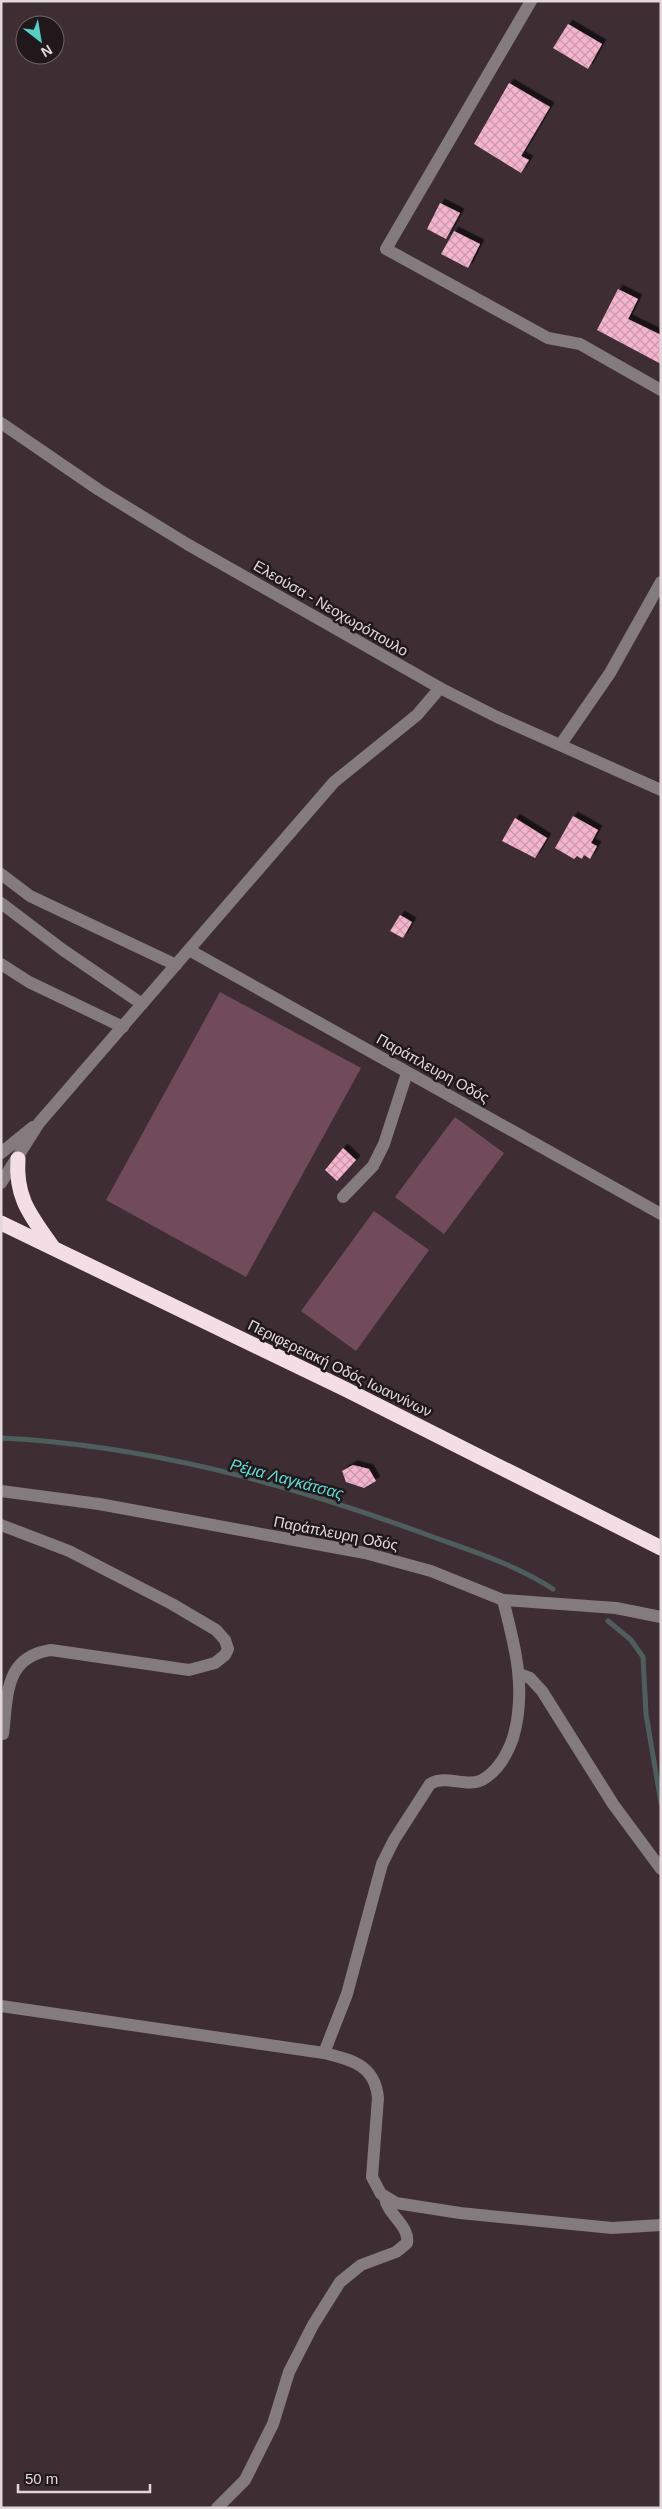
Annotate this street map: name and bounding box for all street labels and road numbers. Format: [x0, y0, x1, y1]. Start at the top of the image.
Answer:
street label: Ελεούσα - Νεοχωρόπουλο [251, 557, 411, 659]
street label: Παράπλευρη Οδός [374, 1030, 492, 1106]
street label: Περιφερειακή Οδός Ιωαννίνων [245, 1316, 435, 1420]
street label: Παράπλευρη Οδός [272, 1513, 400, 1553]

